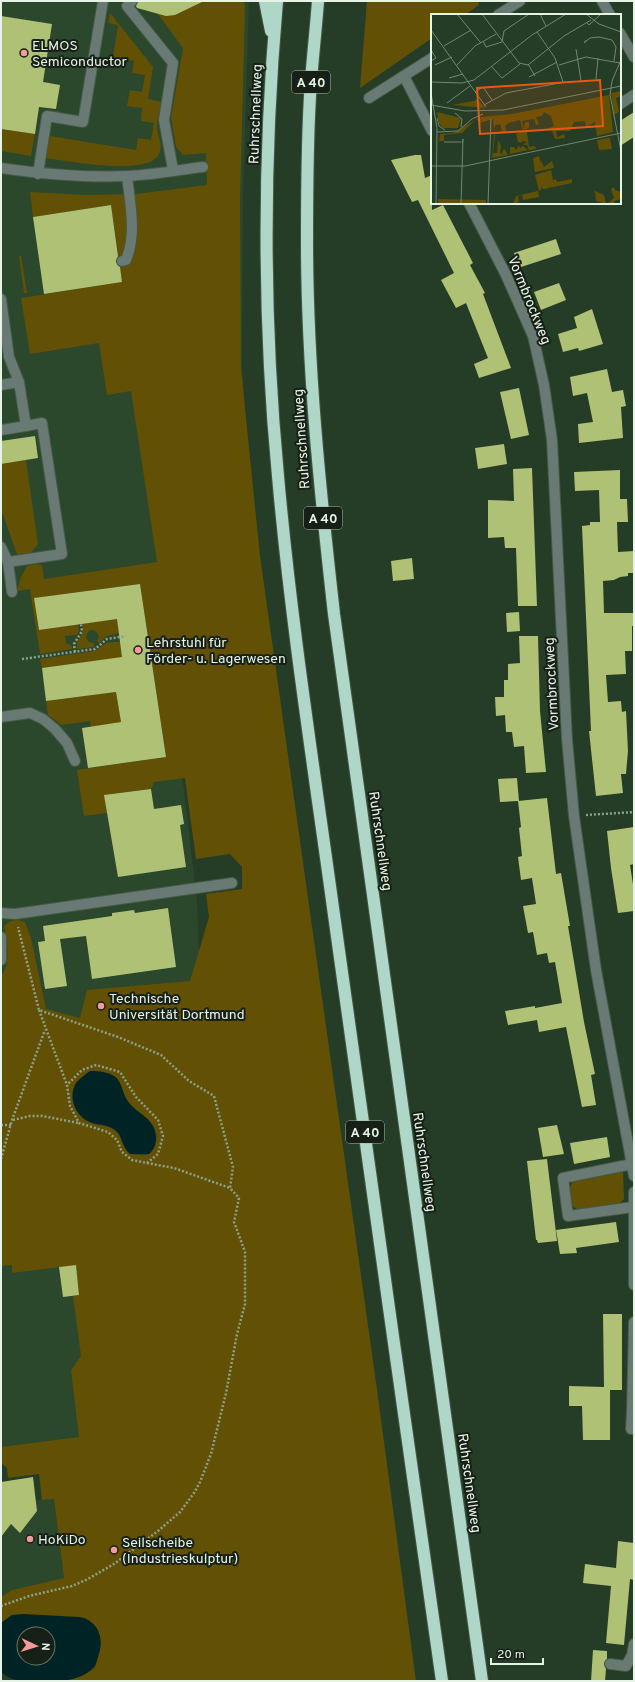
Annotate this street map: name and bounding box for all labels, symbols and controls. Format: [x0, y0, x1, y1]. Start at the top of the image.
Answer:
inset map [431, 14, 621, 204]
place label: ELMOS Semiconductor [32, 38, 128, 71]
marker: ELMOS Semiconductor [19, 48, 29, 58]
street label: Ruhrschnellweg [246, 64, 267, 164]
road number: A 40 [292, 71, 330, 93]
street label: Vormbrockweg [503, 254, 554, 347]
street label: Ruhrschnellweg [291, 388, 314, 490]
road number: A 40 [304, 507, 342, 529]
place label: Lehrstuhl für Förder- u. Lagerwesen [146, 635, 286, 668]
street label: Vormbrockweg [542, 637, 563, 731]
marker: Lehrstuhl für Förder- u. Lagerwesen [133, 645, 143, 655]
street label: Ruhrschnellweg [364, 790, 395, 892]
place label: Technische Universität Dortmund [109, 991, 245, 1024]
marker: Technische Universität Dortmund [96, 1001, 106, 1011]
street label: Ruhrschnellweg [408, 1111, 439, 1213]
road number: A 40 [346, 1121, 384, 1143]
street label: Ruhrschnellweg [453, 1432, 484, 1534]
place label: HoKiDo [38, 1532, 86, 1549]
marker: HoKiDo [25, 1534, 35, 1544]
place label: Seilscheibe (Industrieskulptur) [122, 1535, 238, 1568]
marker: Seilscheibe (Industrieskulptur) [109, 1545, 119, 1555]
north arrow [16, 1626, 56, 1666]
scale bar [491, 1640, 543, 1666]
text: N [38, 1642, 52, 1651]
text: 20 m [497, 1647, 525, 1663]

